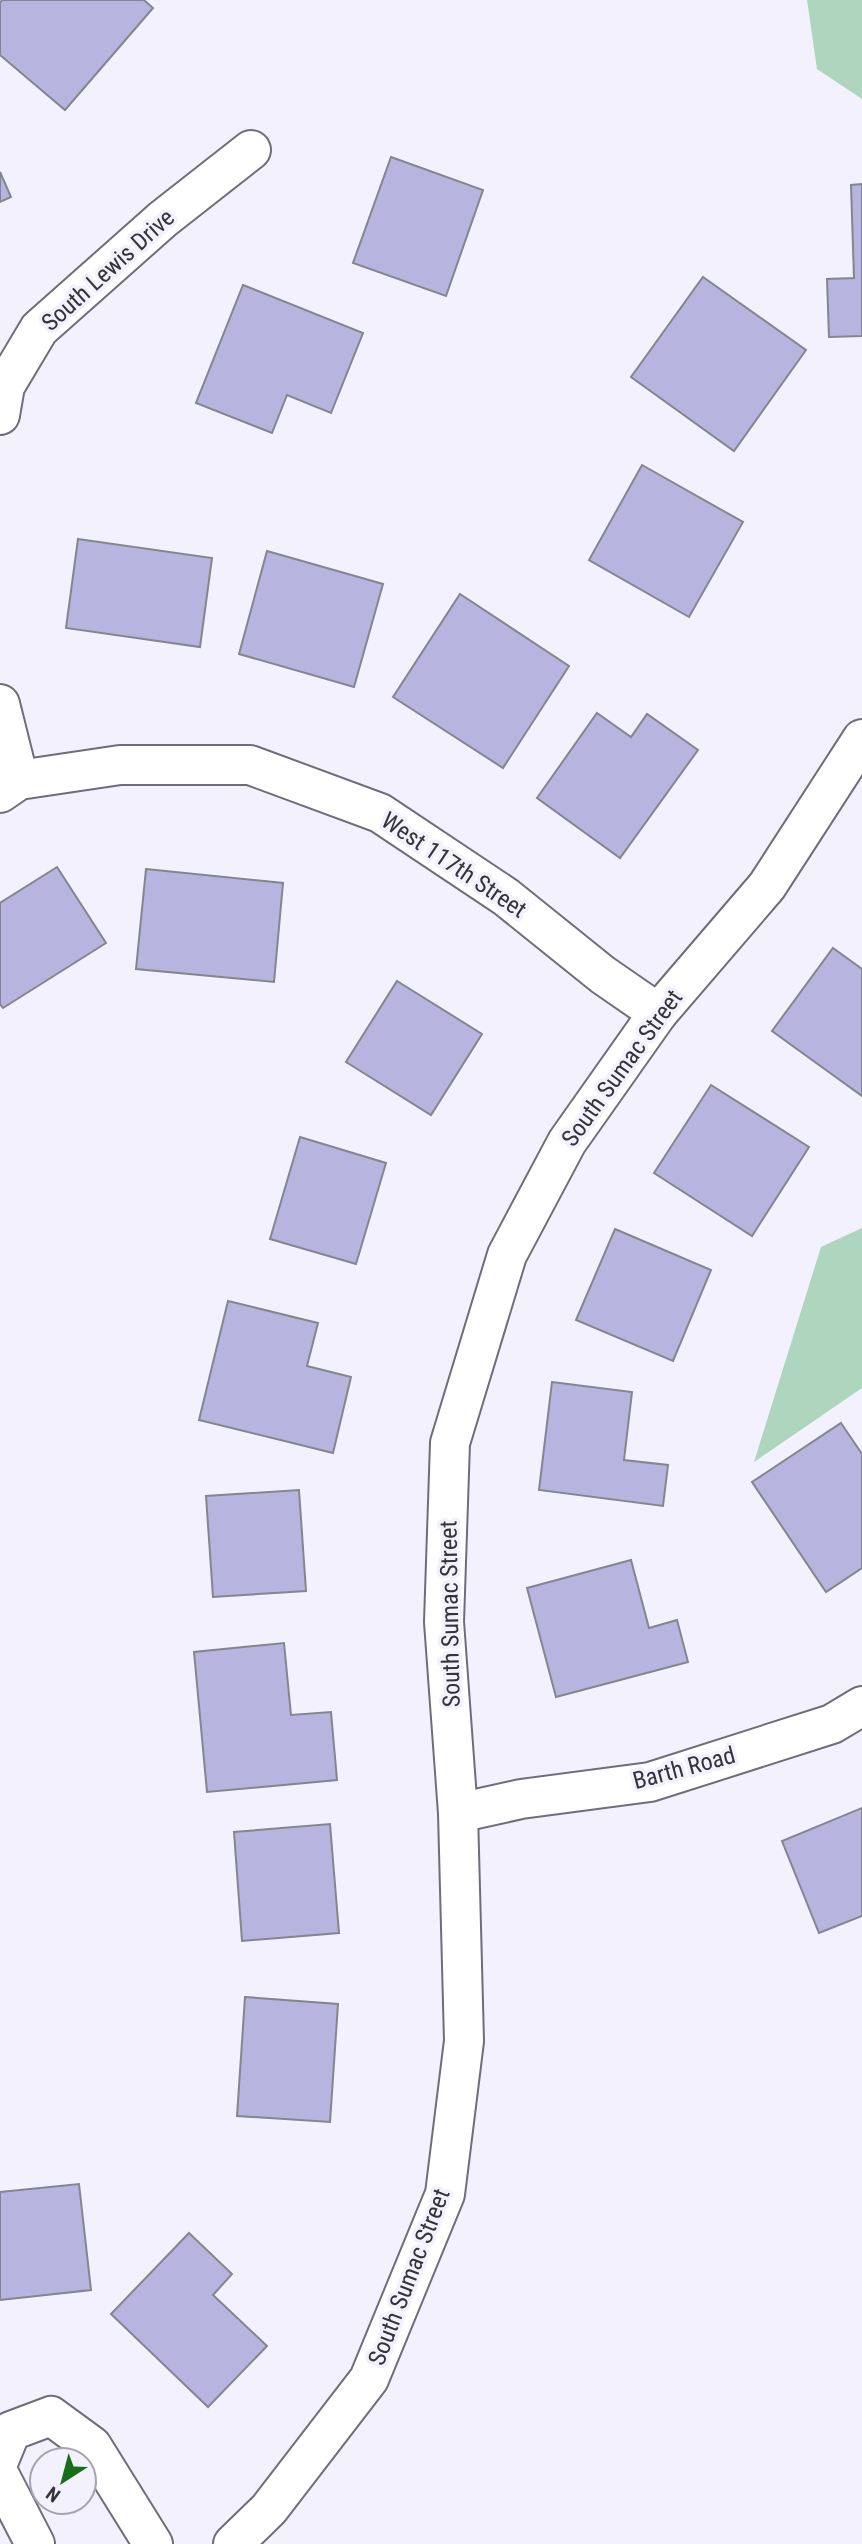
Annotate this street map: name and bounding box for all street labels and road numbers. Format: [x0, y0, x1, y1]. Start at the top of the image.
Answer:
street label: South Lewis Drive [36, 203, 180, 337]
street label: West 117th Street [376, 806, 532, 924]
street label: South Sumac Street [556, 984, 688, 1152]
street label: South Sumac Street [434, 1520, 466, 1708]
street label: Barth Road [630, 1741, 738, 1795]
street label: South Sumac Street [362, 2185, 456, 2369]

